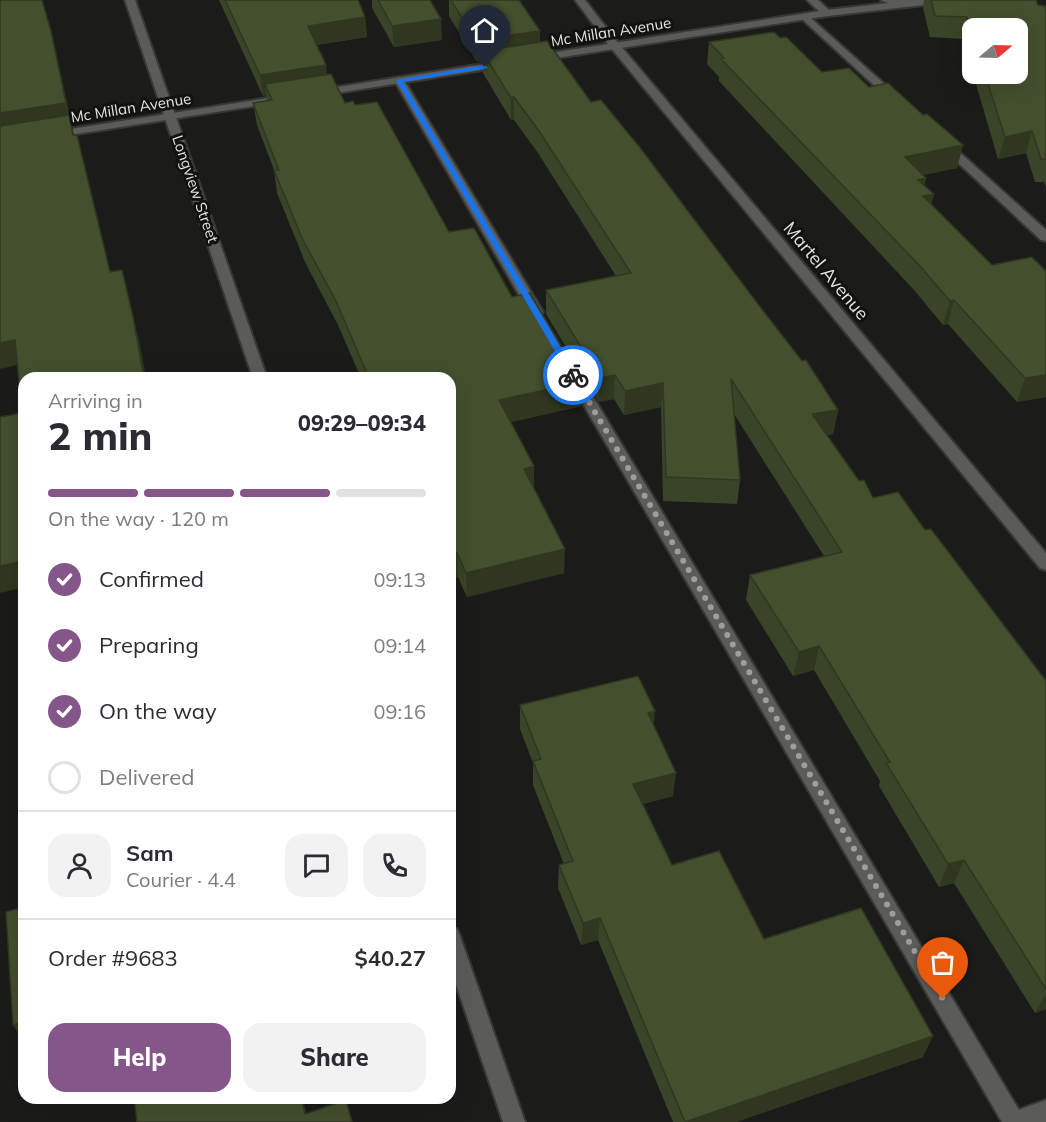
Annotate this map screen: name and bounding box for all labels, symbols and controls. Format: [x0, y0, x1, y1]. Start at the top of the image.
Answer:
pin [459, 5, 510, 67]
street label: Mc Millan Avenue [549, 13, 673, 50]
icon: home [468, 14, 501, 47]
north arrow [962, 18, 1028, 84]
map controls [962, 18, 1028, 84]
street label: Mc Millan Avenue [69, 89, 193, 126]
street label: Longview Street [168, 133, 223, 245]
street label: Martel Avenue [779, 217, 874, 324]
courier [543, 345, 603, 405]
icon: bike [557, 359, 590, 392]
text: Arriving in [48, 388, 143, 413]
text: 09:29–09:34 [298, 409, 426, 437]
text: 2 min [48, 411, 153, 460]
text: On the way · 120 m [48, 506, 229, 531]
icon: check [48, 563, 81, 596]
text: Confirmed [99, 565, 204, 593]
text: 09:13 [373, 567, 426, 592]
icon: check [48, 629, 81, 662]
text: Preparing [99, 631, 199, 659]
text: 09:14 [373, 633, 426, 658]
icon: check [48, 695, 81, 728]
text: On the way [99, 697, 217, 725]
text: 09:16 [373, 699, 426, 724]
text: Delivered [99, 763, 194, 791]
button: person [48, 834, 111, 897]
button: chat [285, 834, 348, 897]
button: phone [363, 834, 426, 897]
text: Sam [126, 839, 174, 867]
text: Courier · 4.4 [126, 867, 236, 892]
pin [917, 937, 968, 999]
text: Order #9683 [48, 944, 178, 972]
text: $40.27 [355, 944, 426, 972]
icon: bag [926, 946, 959, 979]
button: Help [48, 1023, 231, 1092]
button: Share [243, 1023, 426, 1092]

